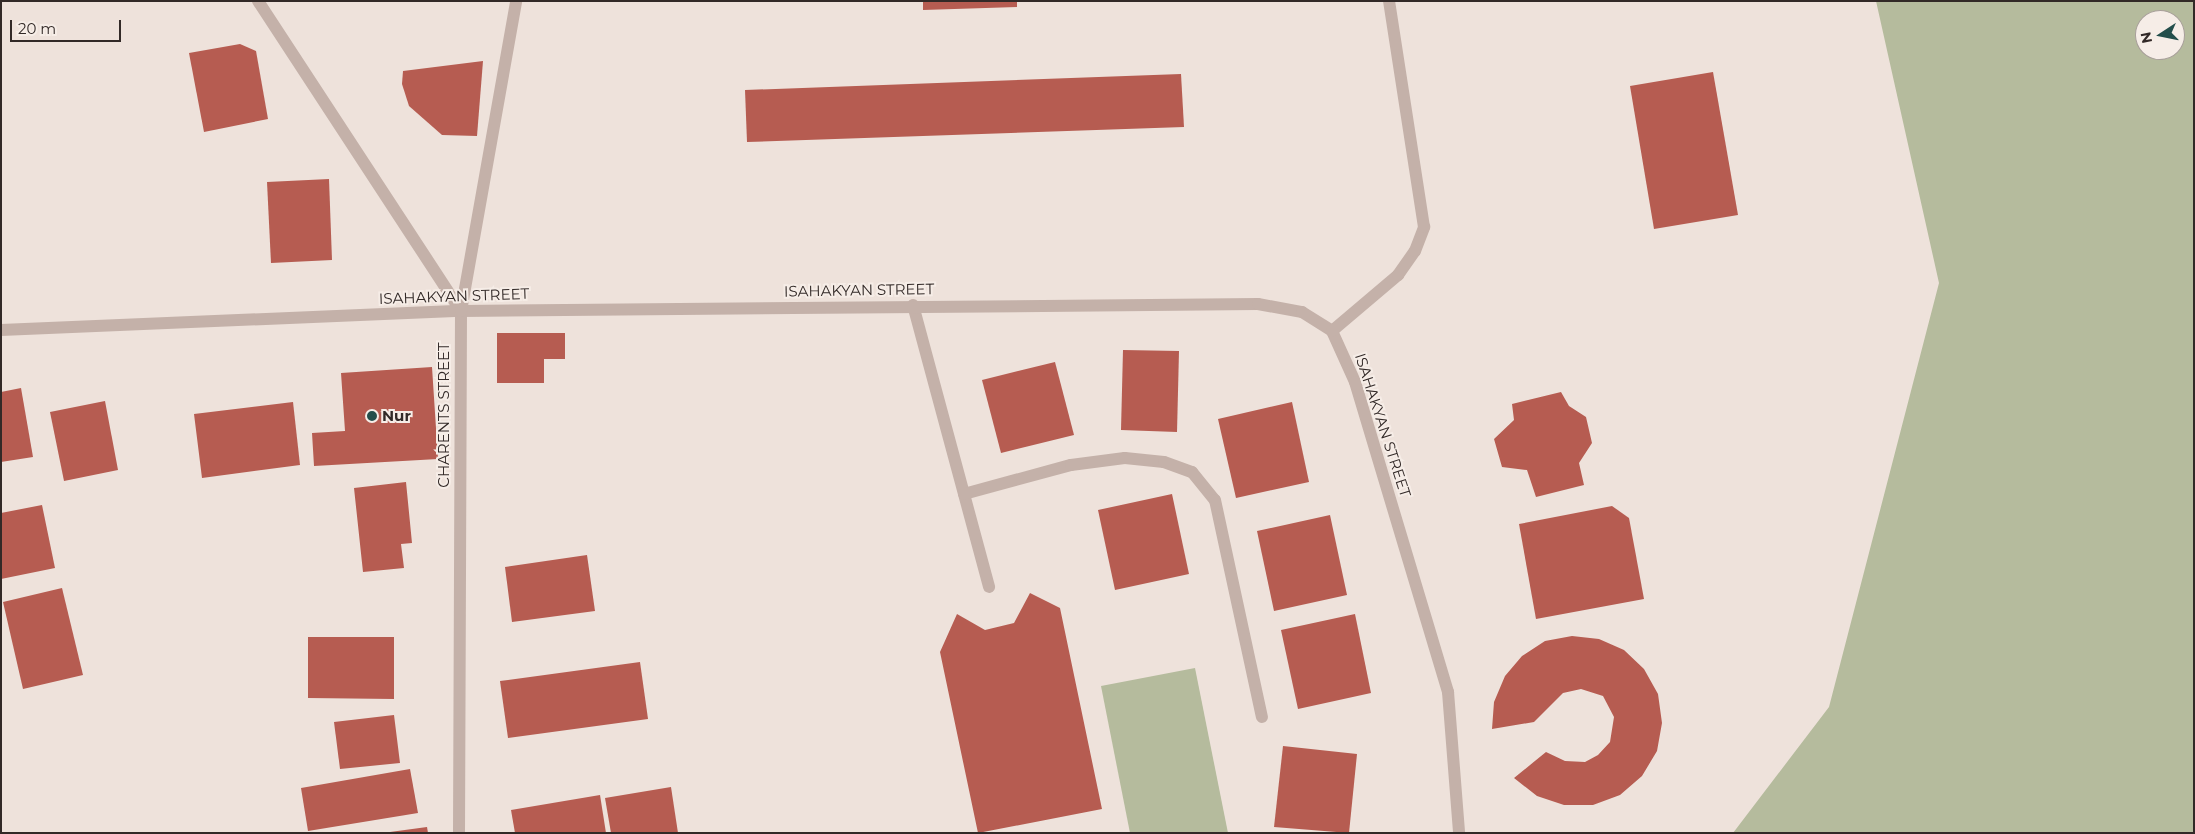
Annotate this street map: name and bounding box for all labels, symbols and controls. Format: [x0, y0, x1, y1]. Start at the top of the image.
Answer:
scale bar [12, 10, 124, 42]
north arrow [2135, 10, 2185, 60]
text: 20 m [18, 19, 56, 38]
text: N [2136, 30, 2156, 45]
street label: ISAHAKYAN STREET [784, 280, 934, 300]
street label: ISAHAKYAN STREET [379, 284, 529, 308]
street label: CHARENTS STREET [435, 342, 453, 488]
street label: ISAHAKYAN STREET [1351, 351, 1415, 499]
place label: Nur [382, 407, 411, 425]
marker: Nur [366, 410, 378, 422]

